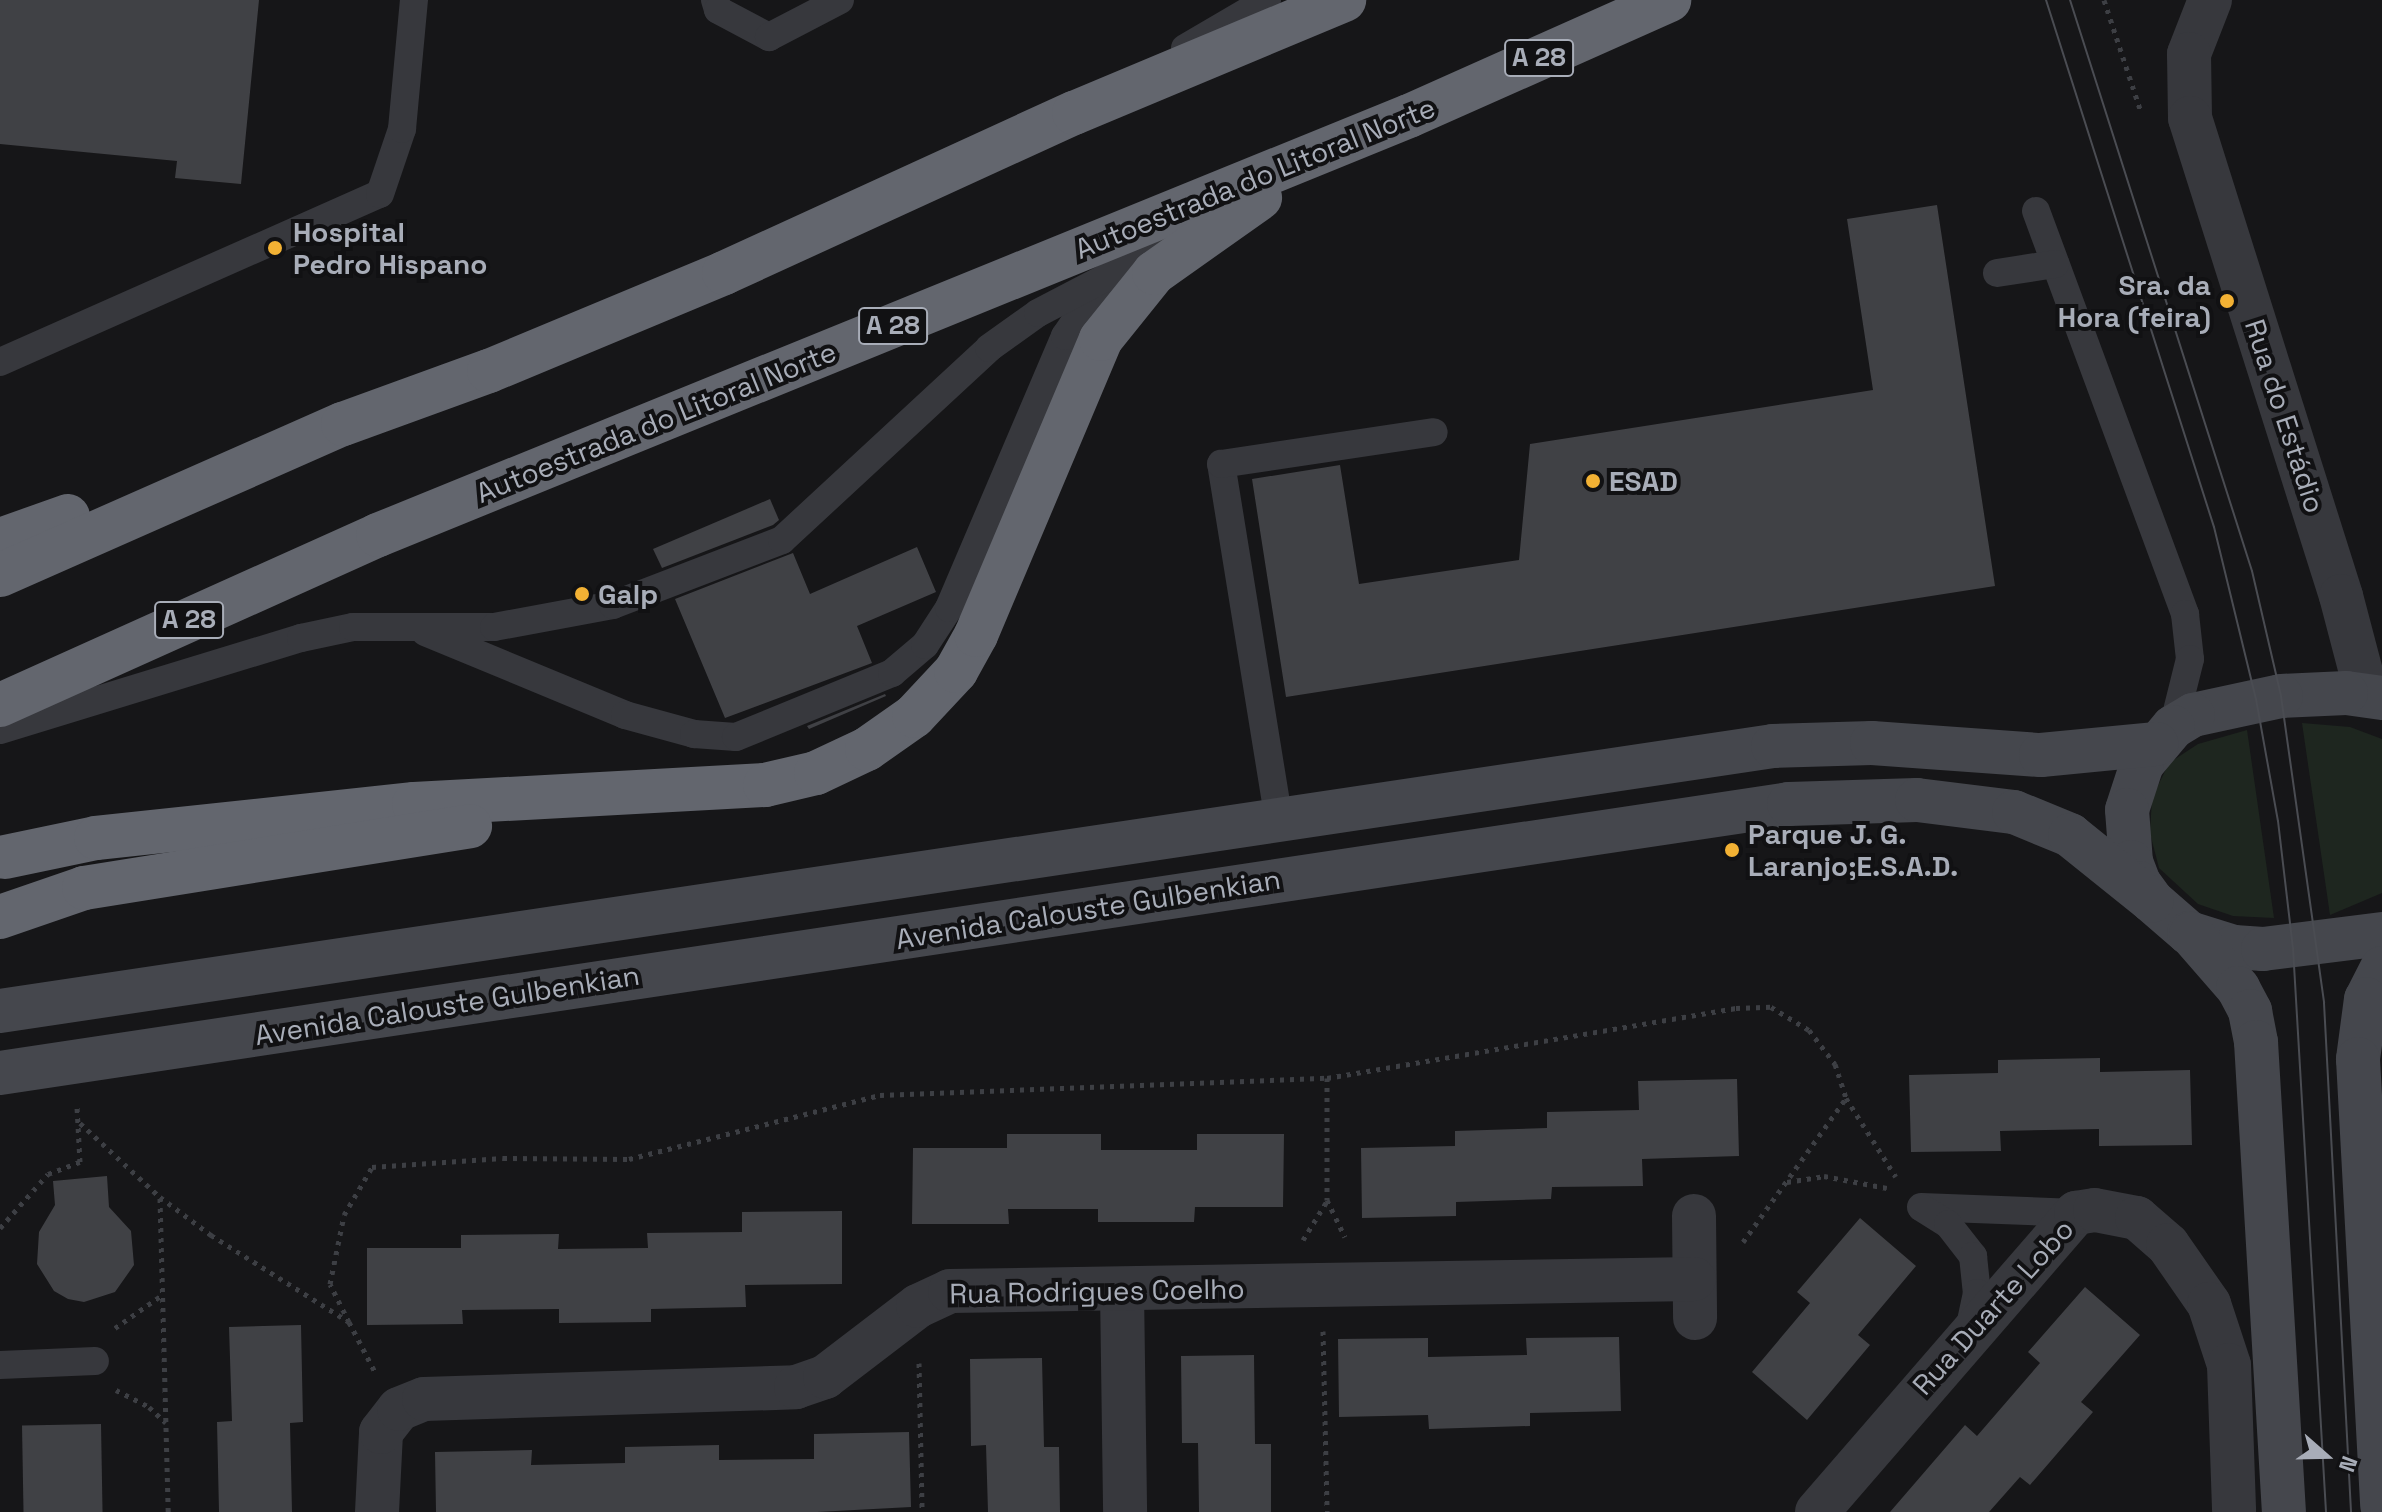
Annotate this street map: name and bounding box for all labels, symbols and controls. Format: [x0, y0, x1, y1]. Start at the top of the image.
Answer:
road number: A 28 [1503, 36, 1575, 80]
street label: Autoestrada do Litoral Norte [1070, 90, 1440, 266]
place label: Hospital Pedro Hispano [293, 215, 487, 281]
marker: Hospital Pedro Hispano [264, 237, 286, 259]
place label: Sra. da Hora (feira) [2058, 268, 2211, 334]
marker: Sra. da Hora (feira) [2218, 292, 2236, 310]
road number: A 28 [857, 304, 929, 348]
street label: Rua do Estádio [2238, 315, 2332, 517]
street label: Autoestrada do Litoral Norte [471, 334, 841, 510]
place label: ESAD [1609, 464, 1678, 498]
marker: ESAD [1584, 472, 1602, 490]
place label: Galp [598, 577, 658, 611]
marker: Galp [573, 585, 591, 603]
road number: A 28 [153, 598, 225, 642]
place label: Parque J. G. Laranjo;E.S.A.D. [1748, 817, 1958, 883]
marker: Parque J. G. Laranjo;E.S.A.D. [1723, 841, 1741, 859]
street label: Avenida Calouste Gulbenkian [893, 862, 1283, 956]
street label: Avenida Calouste Gulbenkian [252, 958, 642, 1052]
street label: Rua Duarte Lobo [1905, 1212, 2081, 1402]
street label: Rua Rodrigues Coelho [949, 1272, 1245, 1310]
north arrow [2286, 1416, 2366, 1496]
text: N [2333, 1452, 2364, 1476]

